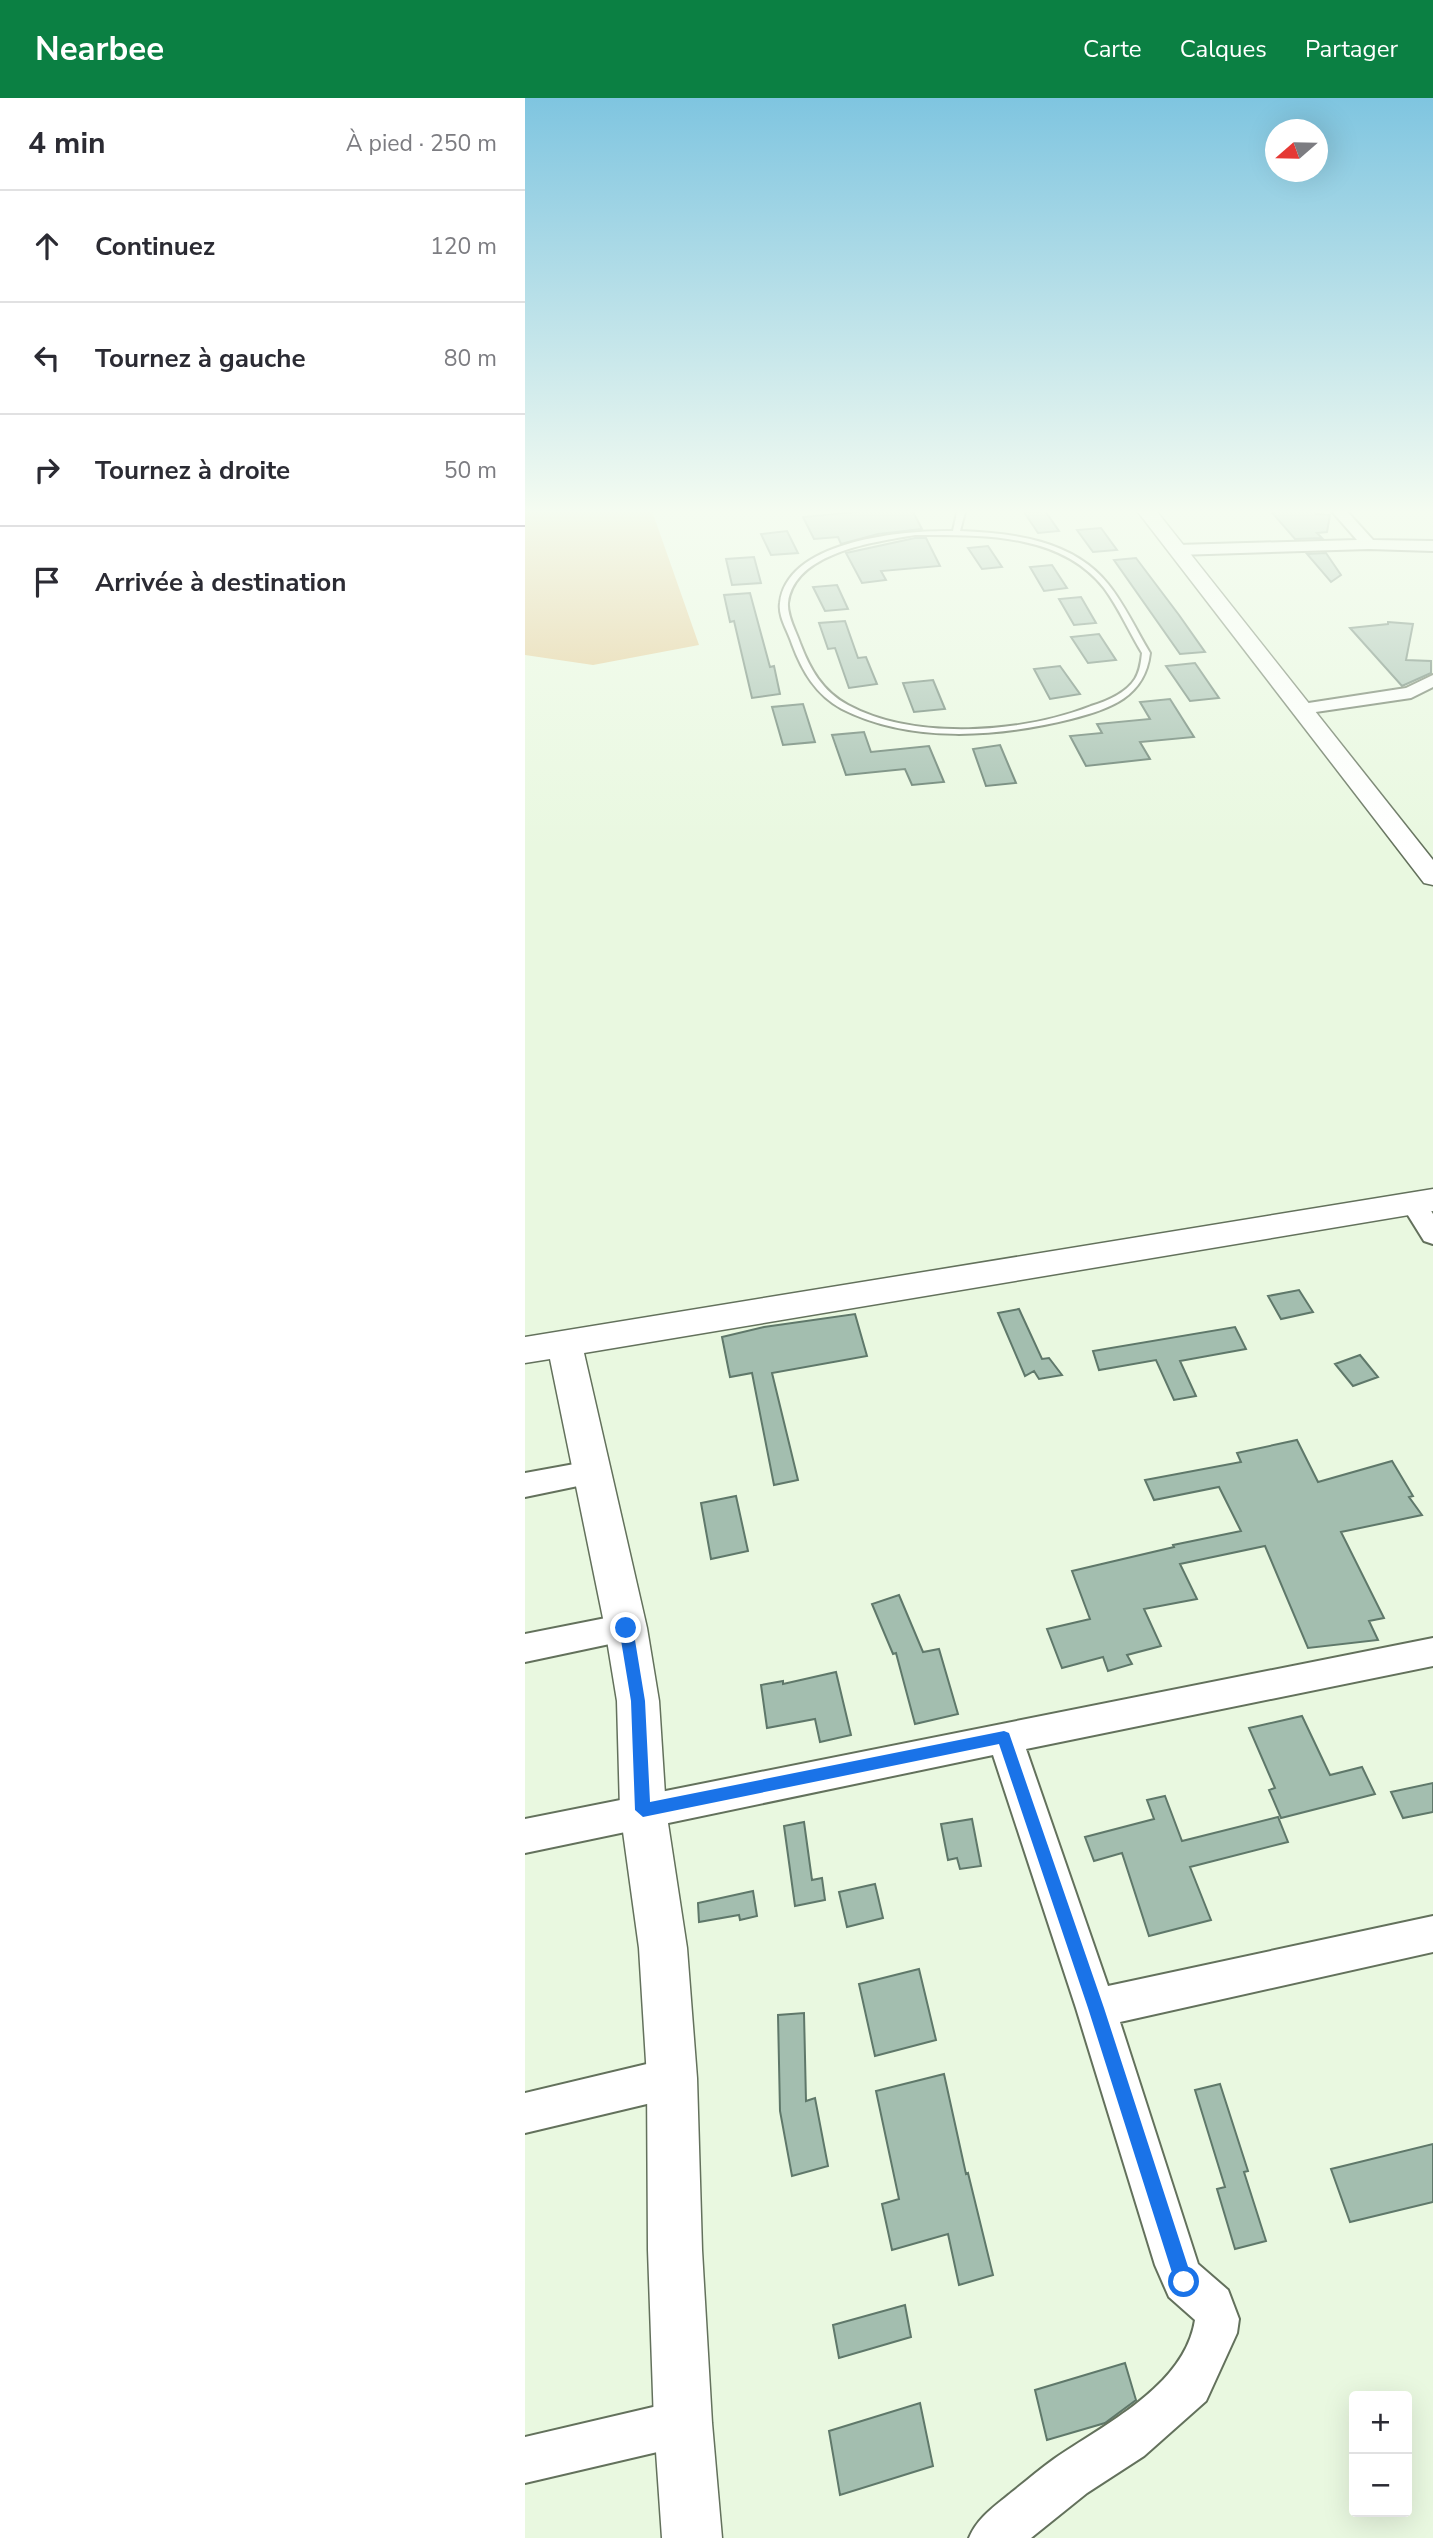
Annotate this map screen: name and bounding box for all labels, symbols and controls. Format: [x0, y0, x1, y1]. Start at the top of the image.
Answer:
text: Nearbee [35, 27, 164, 72]
text: Carte [1083, 33, 1142, 65]
text: Calques [1180, 33, 1267, 65]
text: Partager [1305, 33, 1398, 65]
north arrow [1265, 119, 1328, 182]
text: 4 min [28, 123, 106, 164]
text: À pied · 250 m [346, 128, 497, 159]
icon: ahead [28, 227, 66, 265]
text: Continuez [95, 229, 215, 264]
text: 120 m [430, 231, 497, 262]
icon: left [28, 339, 66, 377]
text: Tournez à gauche [95, 341, 306, 376]
text: 80 m [444, 343, 497, 374]
icon: right [28, 451, 66, 489]
text: Tournez à droite [95, 453, 290, 488]
text: 50 m [444, 455, 497, 486]
icon: arrive [28, 563, 66, 601]
text: Arrivée à destination [95, 565, 346, 600]
route end [610, 1612, 641, 1643]
route start [1168, 2266, 1199, 2297]
map controls [1349, 2391, 1412, 2517]
button: + [1349, 2391, 1412, 2454]
button: − [1349, 2454, 1412, 2517]

